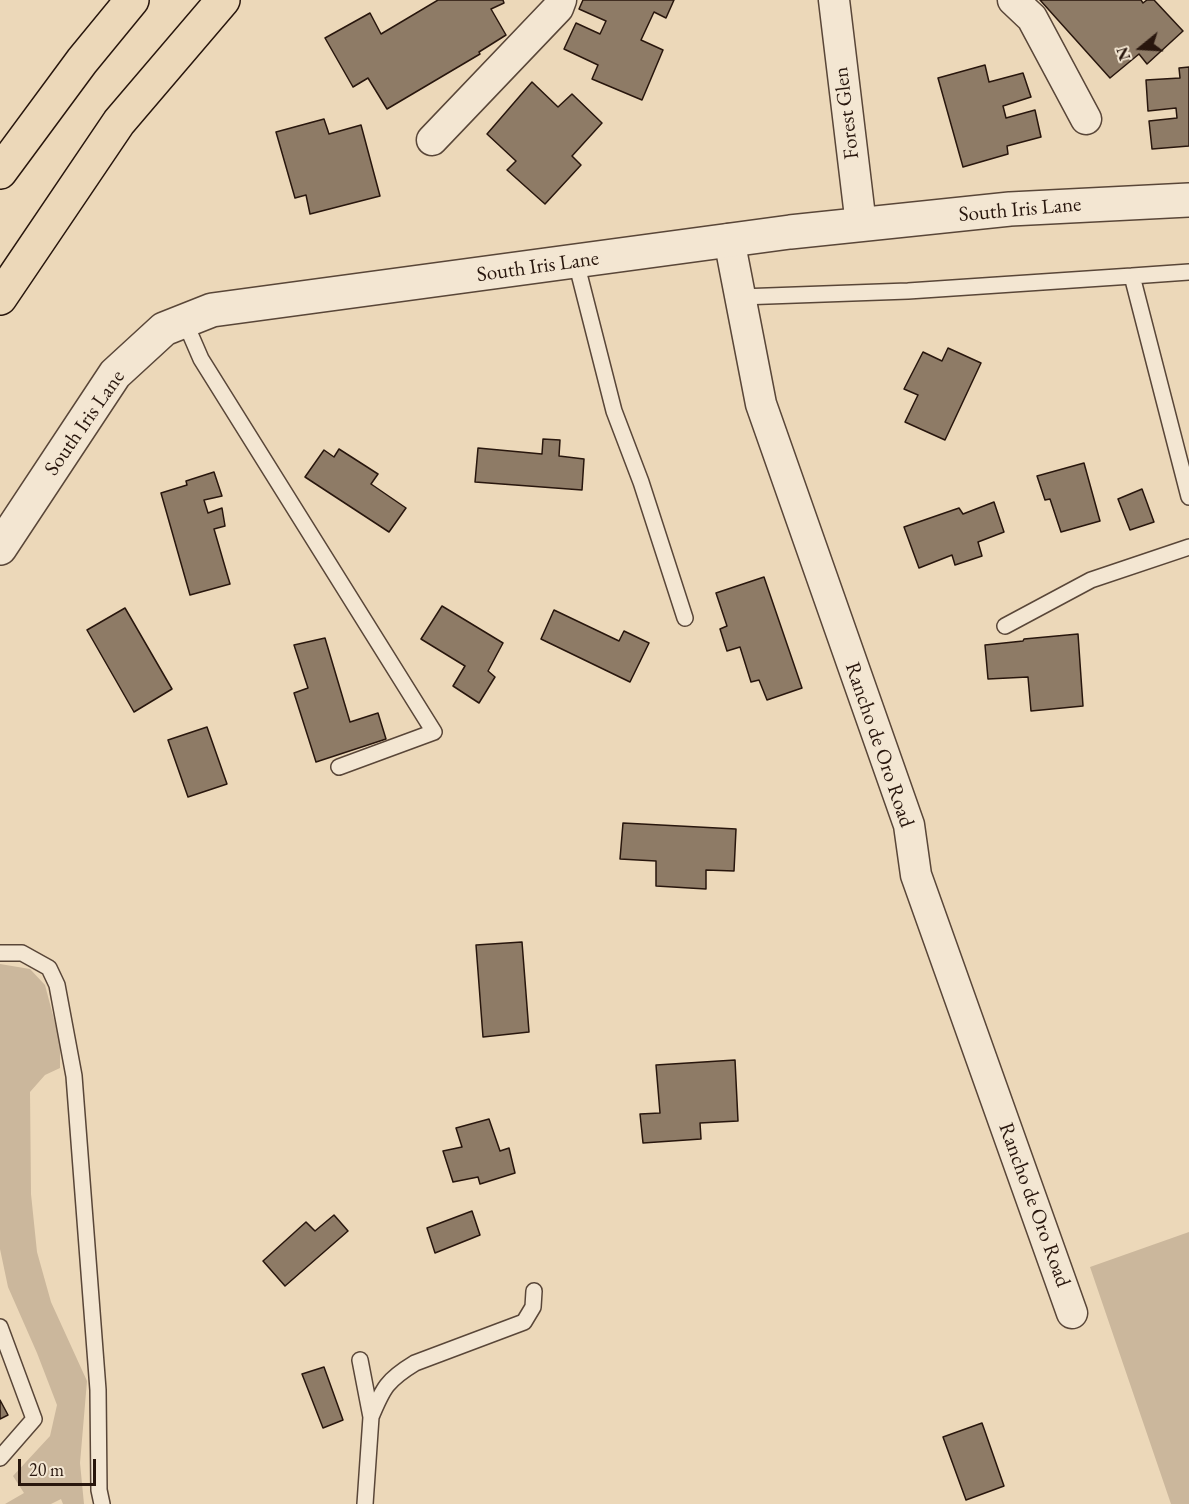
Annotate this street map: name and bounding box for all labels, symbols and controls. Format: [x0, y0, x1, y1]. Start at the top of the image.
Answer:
north arrow [1111, 18, 1171, 78]
text: N [1111, 44, 1135, 63]
street label: Forest Glen [829, 65, 865, 161]
street label: South Iris Lane [958, 192, 1082, 228]
street label: South Iris Lane [475, 246, 601, 288]
street label: South Iris Lane [39, 365, 131, 481]
street label: Rancho de Oro Road [839, 659, 919, 831]
street label: Rancho de Oro Road [993, 1119, 1075, 1291]
scale bar [21, 1447, 99, 1485]
text: 20 m [29, 1458, 64, 1481]

